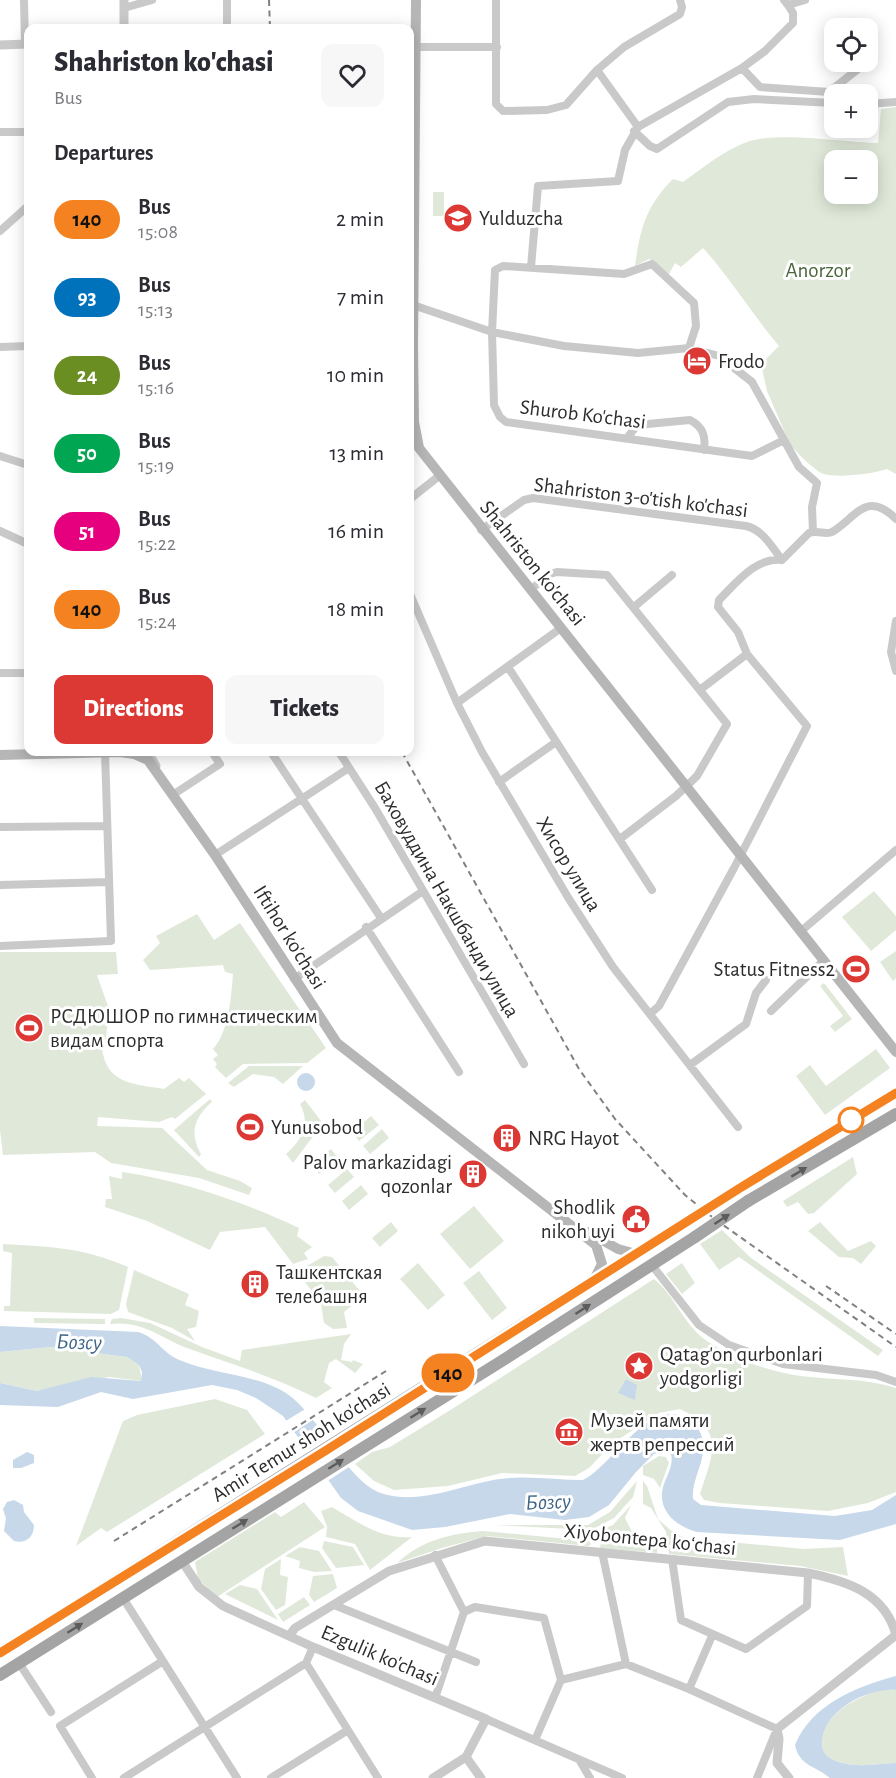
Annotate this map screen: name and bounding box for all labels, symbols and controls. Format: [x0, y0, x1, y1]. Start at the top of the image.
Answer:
map controls [824, 18, 878, 204]
button: locate [824, 18, 878, 72]
button: heart [321, 44, 384, 107]
text: Shahriston ko'chasi [54, 49, 274, 77]
button: + [824, 84, 878, 138]
text: Bus [54, 88, 82, 108]
text: Departures [54, 142, 154, 164]
button: − [824, 150, 878, 204]
text: Bus [138, 196, 171, 218]
school or university icon: Yulduzcha [442, 202, 474, 234]
text: 2 min [336, 208, 384, 230]
place label: Yulduzcha [479, 208, 564, 229]
text: 140 [72, 209, 102, 230]
text: 15:08 [138, 222, 178, 242]
park label: Anorzor [786, 260, 851, 281]
text: Bus [138, 274, 171, 296]
text: 7 min [337, 286, 384, 308]
text: 93 [77, 287, 97, 308]
text: 15:13 [138, 300, 173, 320]
hotel icon: Frodo [681, 345, 713, 377]
place label: Frodo [718, 351, 765, 372]
text: Bus [138, 352, 171, 374]
text: 10 min [327, 364, 384, 386]
text: 24 [77, 365, 97, 386]
text: 15:16 [138, 378, 174, 398]
street label: Shurob Ko'chasi [519, 396, 647, 433]
text: Bus [138, 430, 171, 452]
text: 13 min [329, 442, 384, 464]
text: 50 [77, 443, 97, 464]
text: 15:19 [138, 456, 174, 476]
street label: Shahriston 3-o'tish ko'chasi [533, 474, 749, 521]
street label: Shahriston ko'chasi [476, 497, 589, 630]
text: Bus [138, 508, 171, 530]
text: 16 min [328, 520, 384, 542]
text: 51 [79, 521, 95, 542]
text: 15:22 [138, 534, 176, 554]
text: Bus [138, 586, 171, 608]
text: 18 min [328, 598, 384, 620]
text: 140 [72, 599, 102, 620]
text: 15:24 [138, 612, 177, 632]
button: Directions [54, 675, 213, 744]
button: Tickets [225, 675, 384, 744]
street label: Баховуддина Накшбанди улица [370, 777, 523, 1021]
street label: Хисор улица [532, 813, 605, 916]
street label: Iftihor ko'chasi [249, 882, 330, 993]
sports icon: Status Fitness2 [840, 953, 872, 985]
place label: Status Fitness2 [714, 959, 835, 980]
place label: РСДЮШОР по гимнастическим видам спорта [50, 1006, 318, 1051]
sports icon: РСДЮШОР по гимнастическим видам спорта [13, 1012, 45, 1044]
unlabelled marker [838, 1107, 864, 1133]
sports icon: Yunusobod [234, 1111, 266, 1143]
place label: Yunusobod [271, 1117, 363, 1138]
building icon: NRG Hayot [491, 1122, 523, 1154]
place label: NRG Hayot [528, 1128, 619, 1149]
place label: Palov markazidagi qozonlar [303, 1152, 452, 1197]
building icon: Palov markazidagi qozonlar [457, 1158, 489, 1190]
one-way arrow [791, 1166, 807, 1177]
place label: Shodlik nikoh uyi [541, 1197, 615, 1242]
public building icon: Shodlik nikoh uyi [620, 1203, 652, 1235]
one-way arrow [713, 1213, 729, 1225]
place label: Ташкентская телебашня [275, 1262, 383, 1307]
building icon: Ташкентская телебашня [239, 1268, 271, 1300]
one-way arrow [574, 1303, 591, 1314]
water label: Бозсу [56, 1330, 102, 1354]
place label: Qatag'on qurbonlari yodgorligi [659, 1344, 823, 1389]
place icon: Qatag'on qurbonlari yodgorligi [623, 1350, 655, 1382]
line badge: 140 [414, 1354, 482, 1392]
text: 140 [433, 1363, 463, 1384]
street label: Amir Temur shoh ko'chasi [208, 1379, 394, 1506]
one-way arrow [410, 1408, 426, 1419]
place label: Музей памяти жертв репрессий [590, 1410, 735, 1455]
museum icon: Музей памяти жертв репрессий [553, 1416, 585, 1448]
one-way arrow [328, 1459, 344, 1470]
water label: Бозсу [525, 1490, 571, 1514]
one-way arrow [232, 1519, 249, 1530]
street label: Xiyobontepa koʻchasi [563, 1520, 737, 1559]
street label: Ezgulik ko'chasi [318, 1621, 442, 1690]
one-way arrow [67, 1623, 83, 1634]

